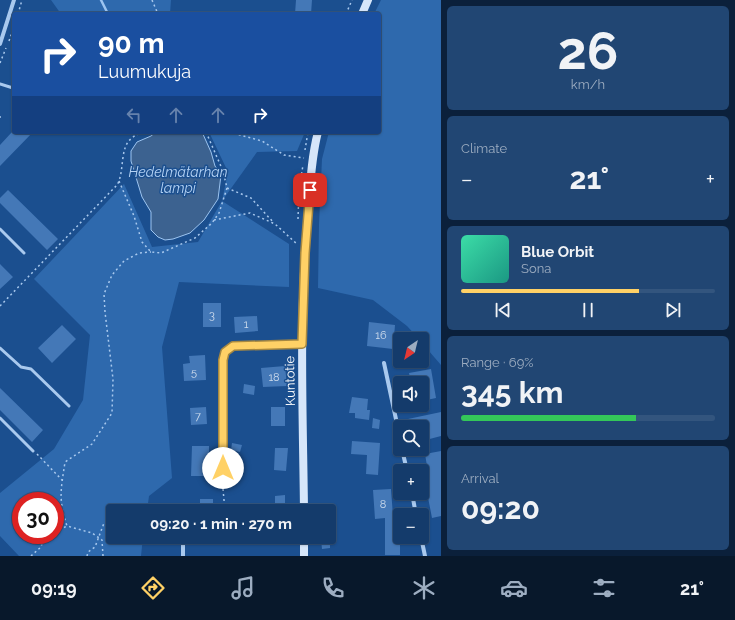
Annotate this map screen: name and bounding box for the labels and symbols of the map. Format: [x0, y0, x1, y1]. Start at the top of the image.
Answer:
water label: Hedelmätarhan lampi [128, 164, 228, 196]
pin [293, 173, 327, 207]
house number: 3 [209, 309, 215, 322]
house number: 1 [244, 318, 249, 331]
house number: 16 [375, 329, 387, 342]
north arrow [393, 332, 429, 368]
street label: Kuntotie [282, 355, 298, 406]
house number: 5 [191, 366, 197, 379]
house number: 18 [268, 371, 280, 384]
house number: 7 [195, 410, 201, 423]
position arrow [202, 447, 244, 489]
speed limit sign: 30 [12, 492, 64, 544]
house number: 8 [380, 498, 386, 511]

